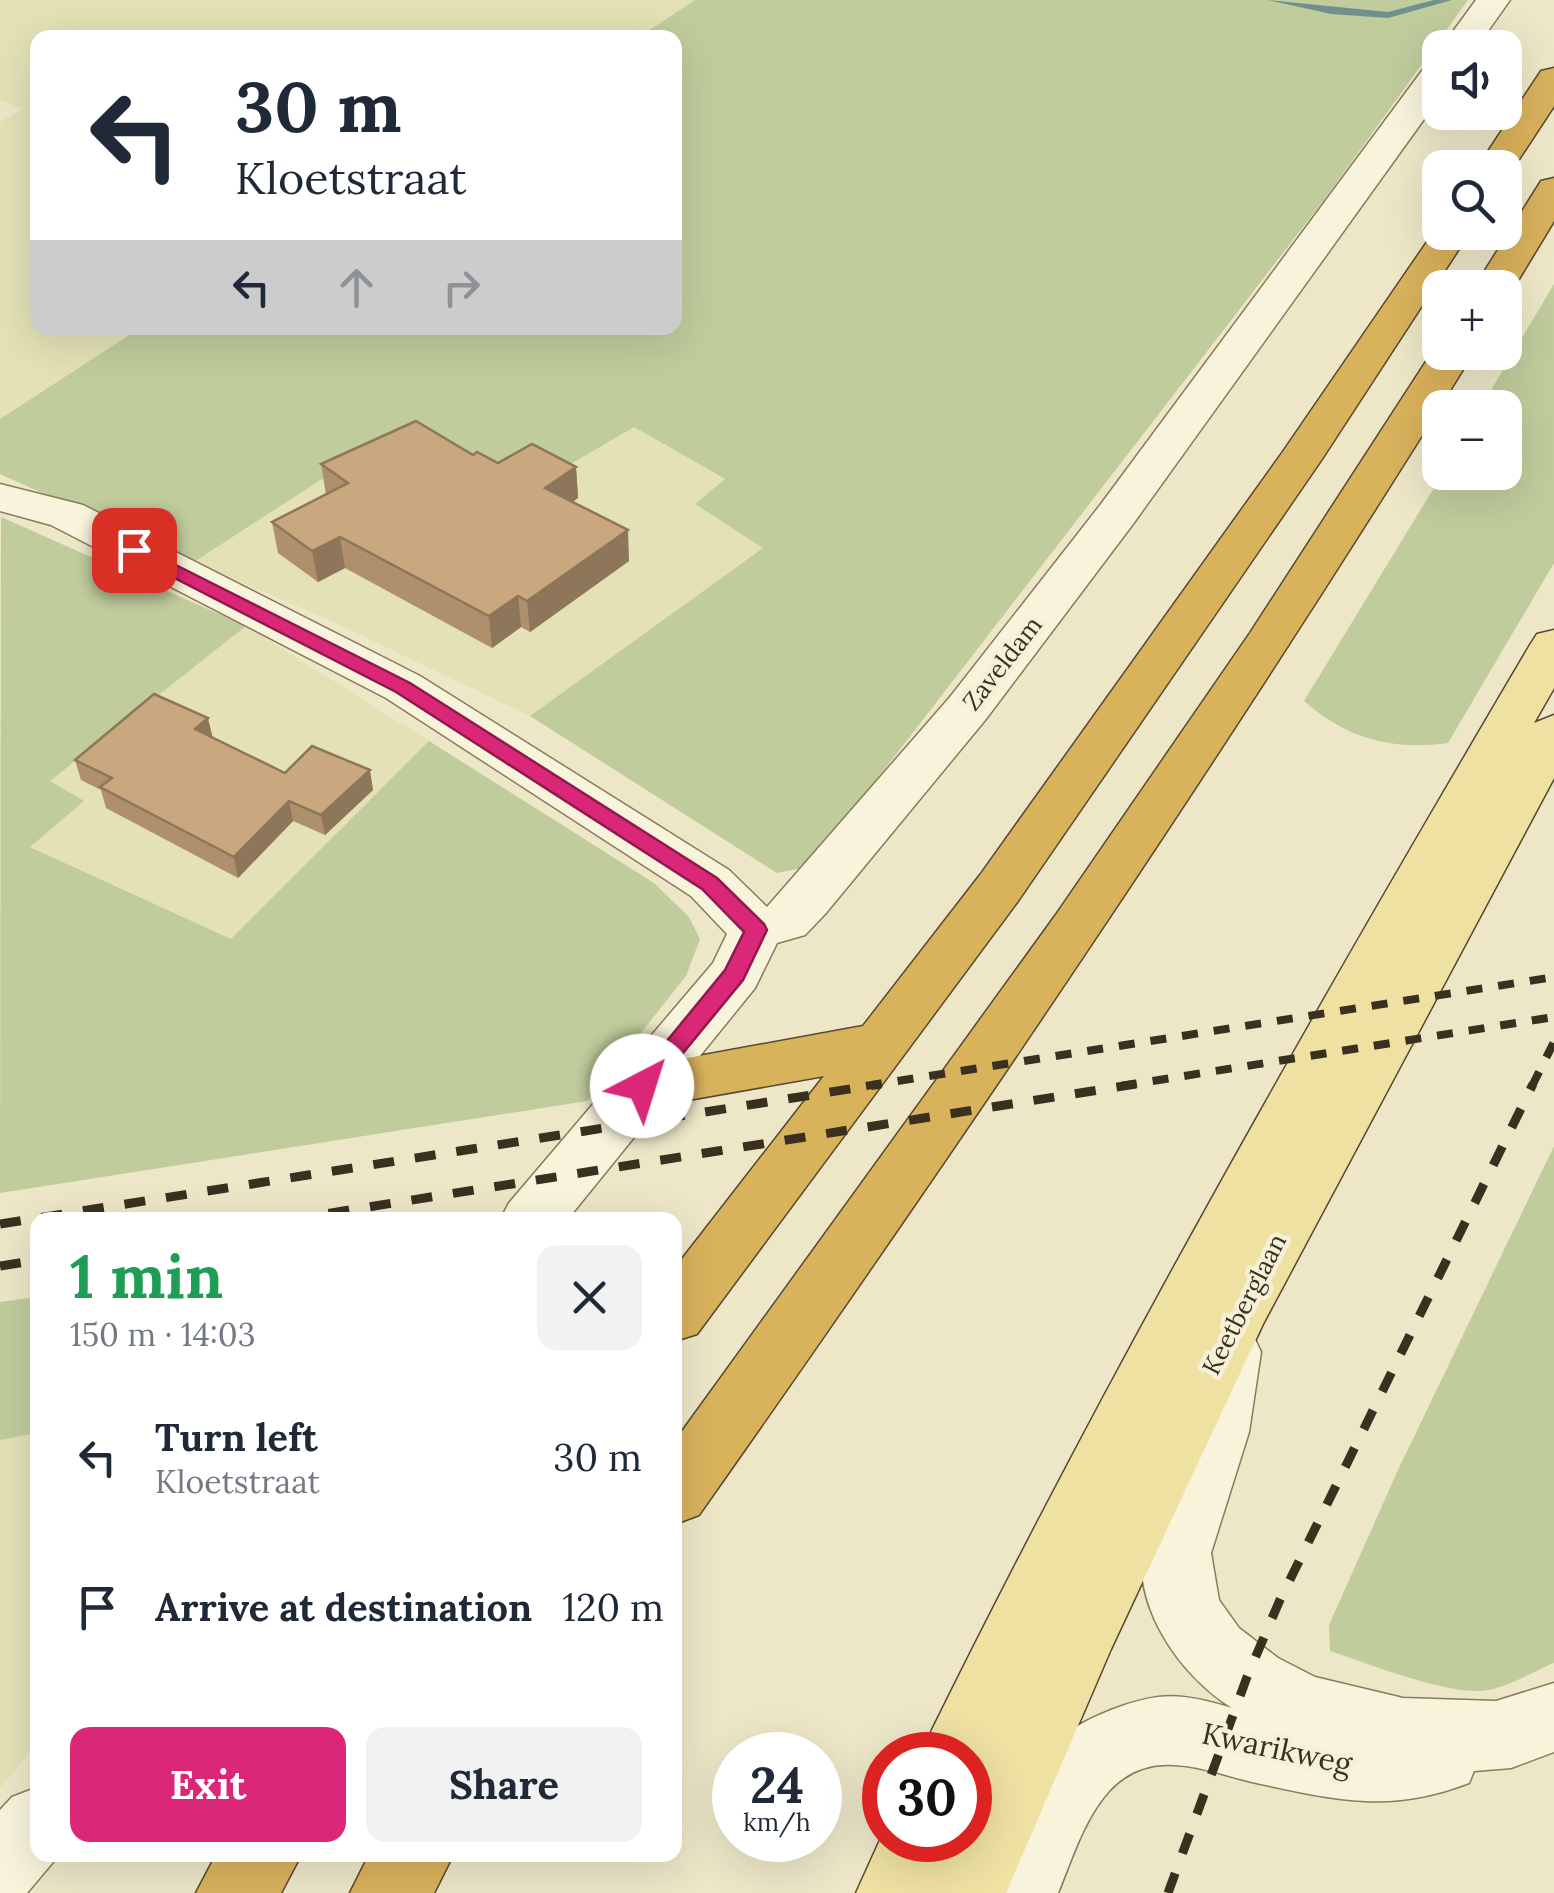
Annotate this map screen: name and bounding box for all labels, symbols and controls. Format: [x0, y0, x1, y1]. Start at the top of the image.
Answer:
map controls [1422, 30, 1522, 490]
button: sound [1422, 30, 1522, 130]
text: 30 m [235, 62, 402, 151]
icon: left [70, 70, 200, 200]
text: Kloetstraat [235, 149, 467, 206]
button: search [1422, 150, 1522, 250]
icon: left [224, 260, 279, 315]
icon: ahead [329, 260, 384, 315]
icon: right [434, 260, 489, 315]
button: + [1422, 270, 1522, 370]
button: − [1422, 390, 1522, 490]
pin [92, 508, 177, 593]
icon: arrive [107, 523, 162, 578]
street label: Zaveldam [955, 609, 1049, 717]
position arrow [590, 1034, 694, 1138]
street label: Keetberglaan [1195, 1228, 1293, 1380]
text: 1 min [70, 1238, 223, 1314]
button: close [537, 1245, 642, 1350]
text: 150 m · 14:03 [70, 1314, 256, 1355]
text: Turn left [155, 1413, 318, 1461]
icon: left [70, 1430, 125, 1485]
text: 30 m [553, 1433, 642, 1481]
text: Kloetstraat [155, 1461, 320, 1502]
icon: arrive [70, 1580, 125, 1635]
text: Arrive at destination [155, 1583, 532, 1631]
text: 120 m [562, 1583, 664, 1631]
street label: Kwarikweg [1198, 1714, 1357, 1784]
button: Exit [70, 1727, 346, 1842]
button: Share [366, 1727, 642, 1842]
speed limit sign: 30 [862, 1732, 992, 1862]
text: 24 [750, 1753, 804, 1817]
text: km/h [743, 1806, 811, 1838]

